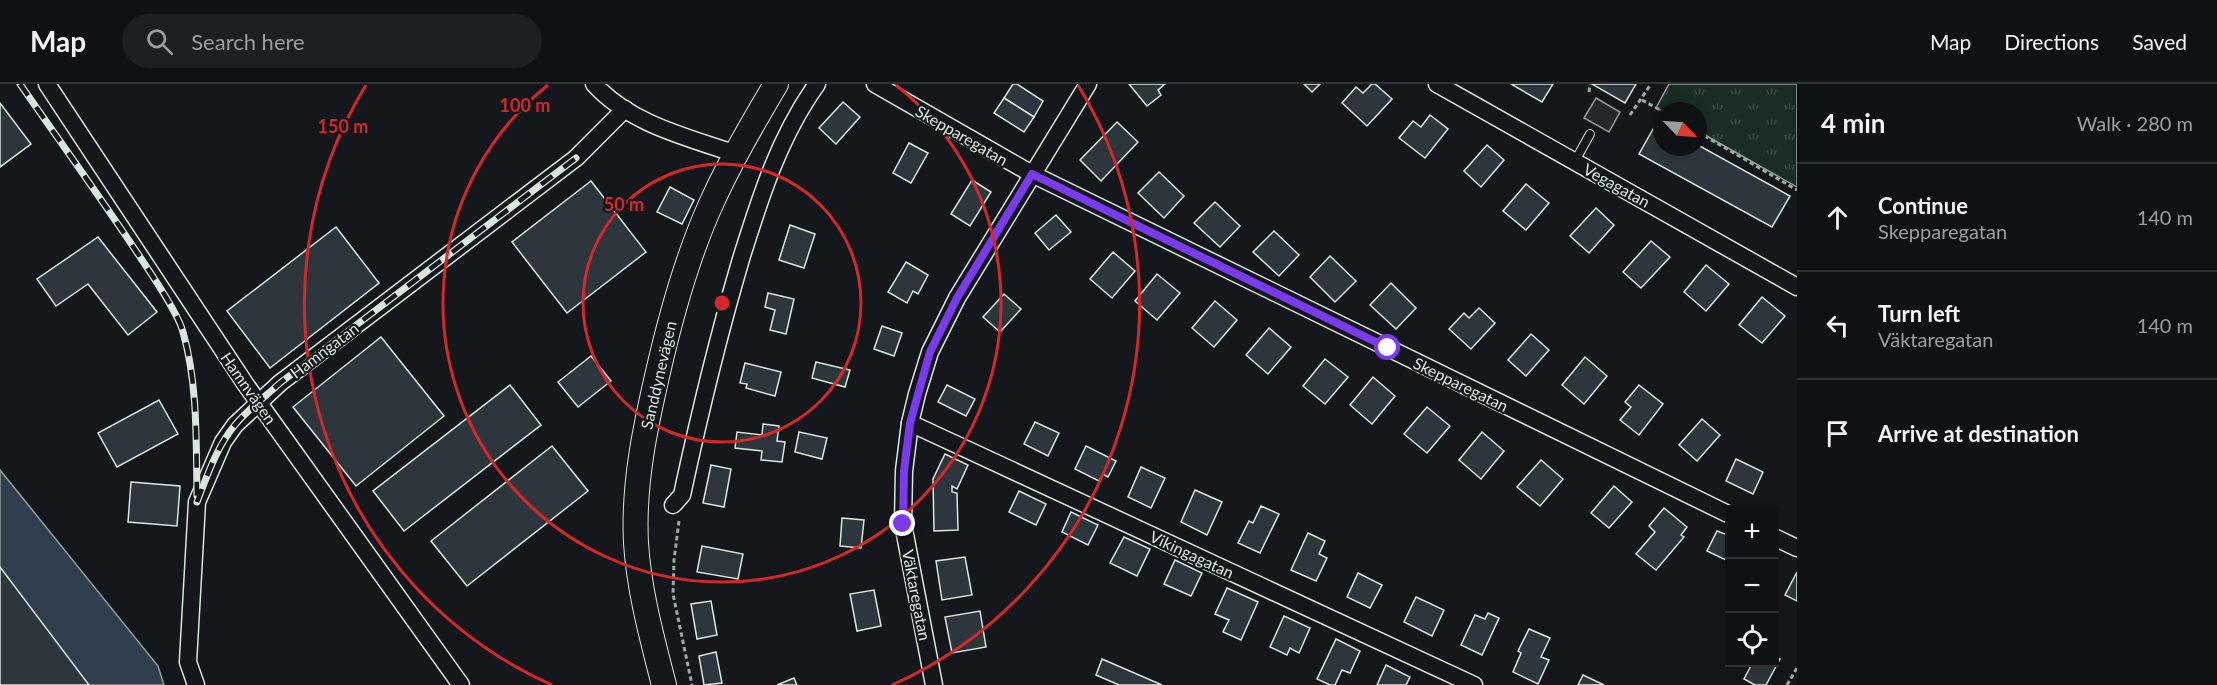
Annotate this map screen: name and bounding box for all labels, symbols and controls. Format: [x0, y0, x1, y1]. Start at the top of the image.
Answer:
search box [122, 14, 542, 68]
text: Map [30, 24, 86, 58]
icon: search [143, 25, 176, 58]
text: Search here [191, 28, 305, 55]
text: Map [1930, 29, 1971, 54]
text: Directions [2004, 29, 2099, 54]
text: Saved [2132, 29, 2187, 54]
text: 100 m [500, 94, 550, 116]
street label: Skepparegatan [913, 101, 1011, 169]
north arrow [1653, 102, 1707, 156]
text: 4 min [1821, 107, 1885, 139]
text: Walk · 280 m [2077, 111, 2193, 135]
text: 150 m [318, 115, 368, 137]
street label: Vegagatan [1580, 159, 1654, 211]
text: Continue [1878, 192, 1968, 219]
text: 50 m [604, 193, 644, 215]
icon: ahead [1821, 201, 1854, 234]
text: 140 m [2137, 205, 2193, 229]
text: Skepparegatan [1878, 219, 2007, 243]
centre of rings [712, 293, 732, 313]
text: Turn left [1878, 300, 1960, 327]
icon: left [1821, 309, 1854, 342]
text: 140 m [2137, 313, 2193, 337]
street label: Hamngatan [286, 318, 362, 382]
street label: Sanddynevägen [636, 319, 680, 431]
text: Väktaregatan [1878, 327, 1993, 351]
route start [1374, 334, 1400, 360]
street label: Hamnvägen [217, 348, 281, 428]
street label: Skepparegatan [1410, 353, 1512, 415]
icon: arrive [1821, 417, 1854, 450]
text: Arrive at destination [1878, 420, 2079, 447]
map controls [1725, 505, 1779, 667]
button: + [1725, 505, 1779, 559]
route end [889, 510, 915, 536]
street label: Vikingagatan [1147, 526, 1237, 582]
street label: Väktaregatan [899, 548, 935, 642]
button: − [1725, 559, 1779, 613]
button: locate [1725, 613, 1779, 667]

